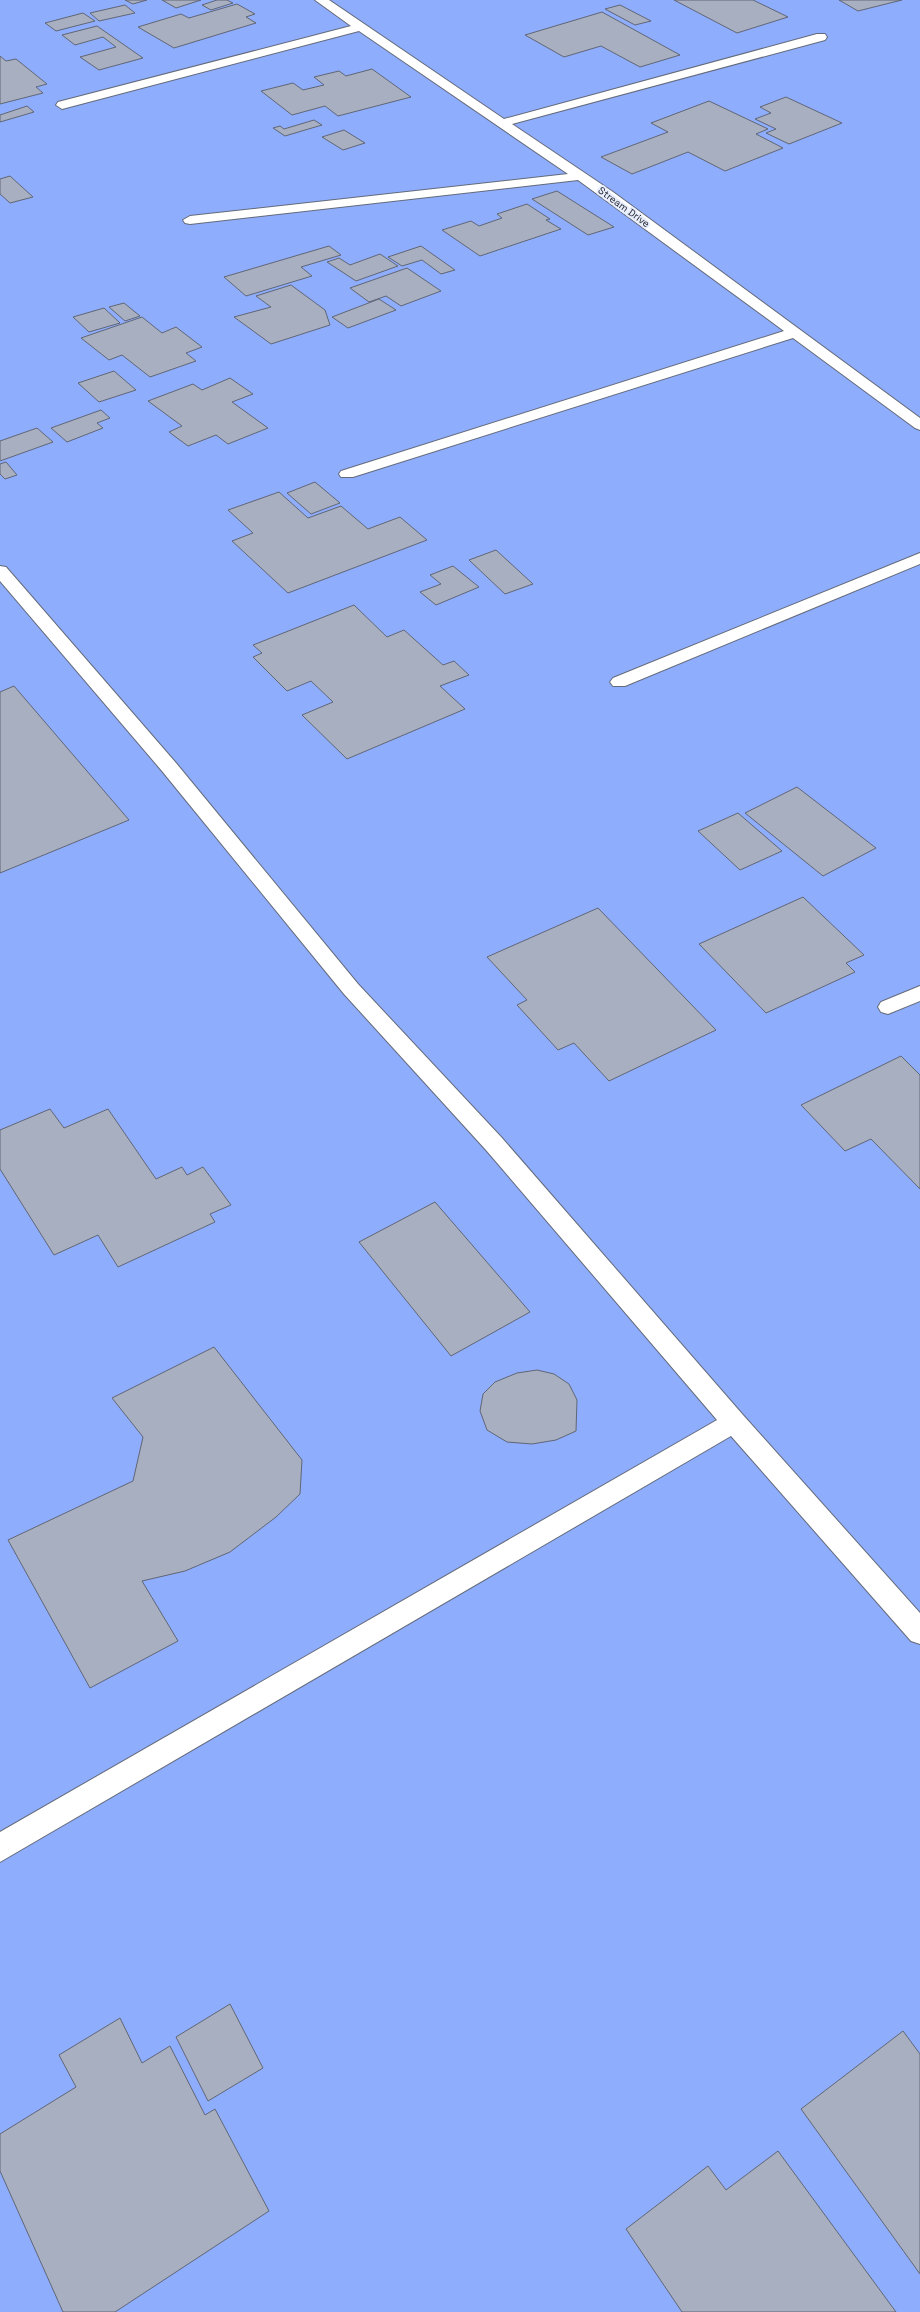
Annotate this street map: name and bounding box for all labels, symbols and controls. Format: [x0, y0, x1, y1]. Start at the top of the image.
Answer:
street label: Stream Drive [595, 184, 653, 230]

